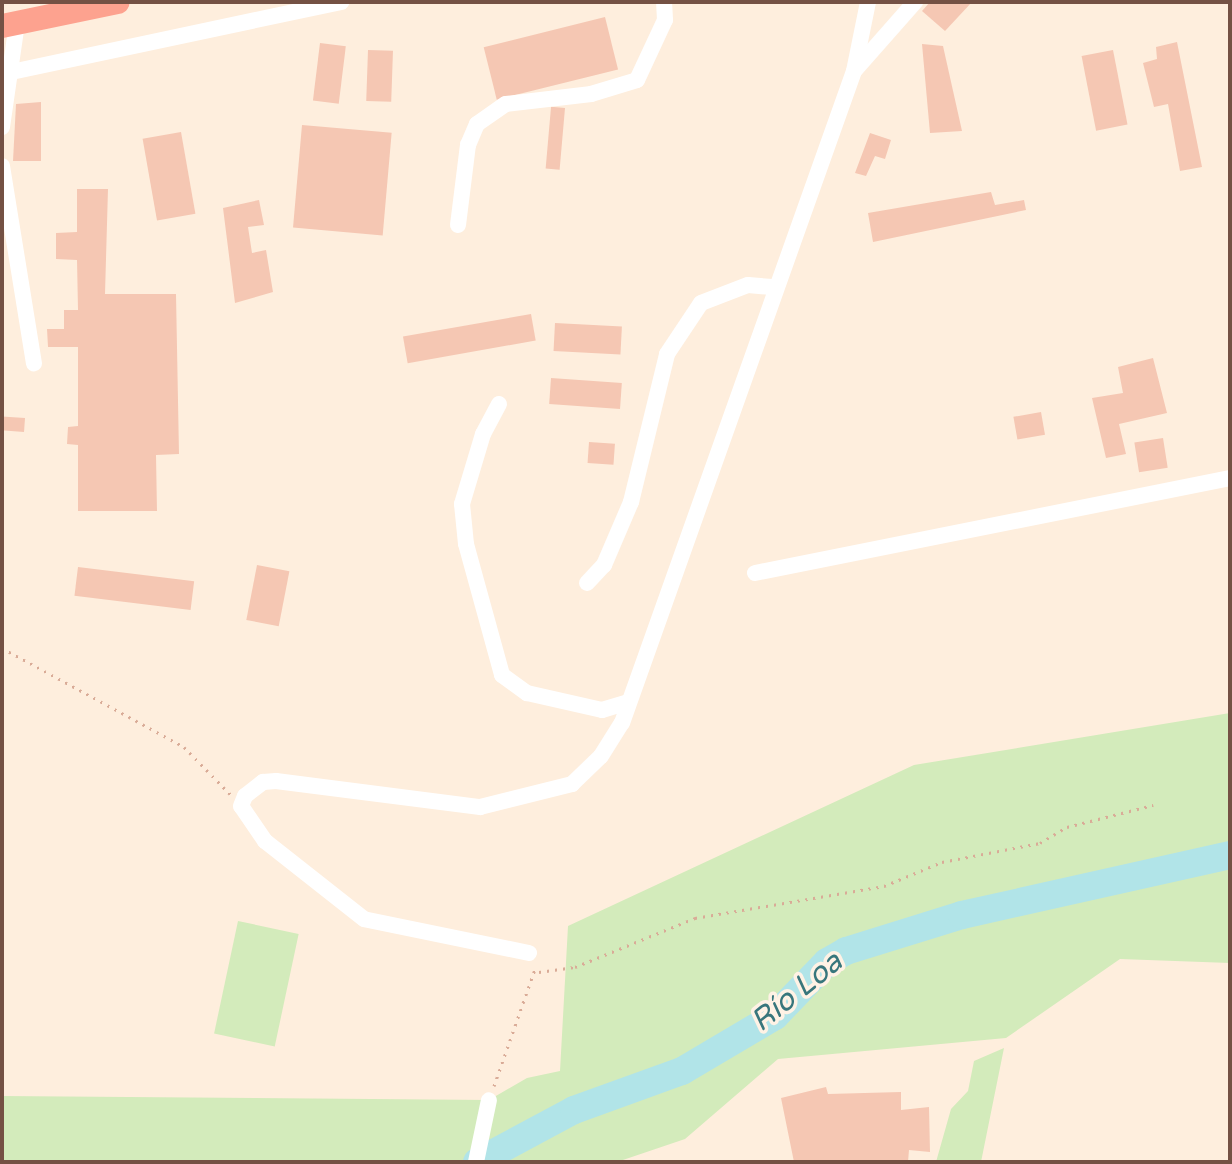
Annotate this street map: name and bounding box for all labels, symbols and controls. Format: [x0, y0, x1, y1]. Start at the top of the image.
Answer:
water label: Río Loa [744, 944, 850, 1040]

